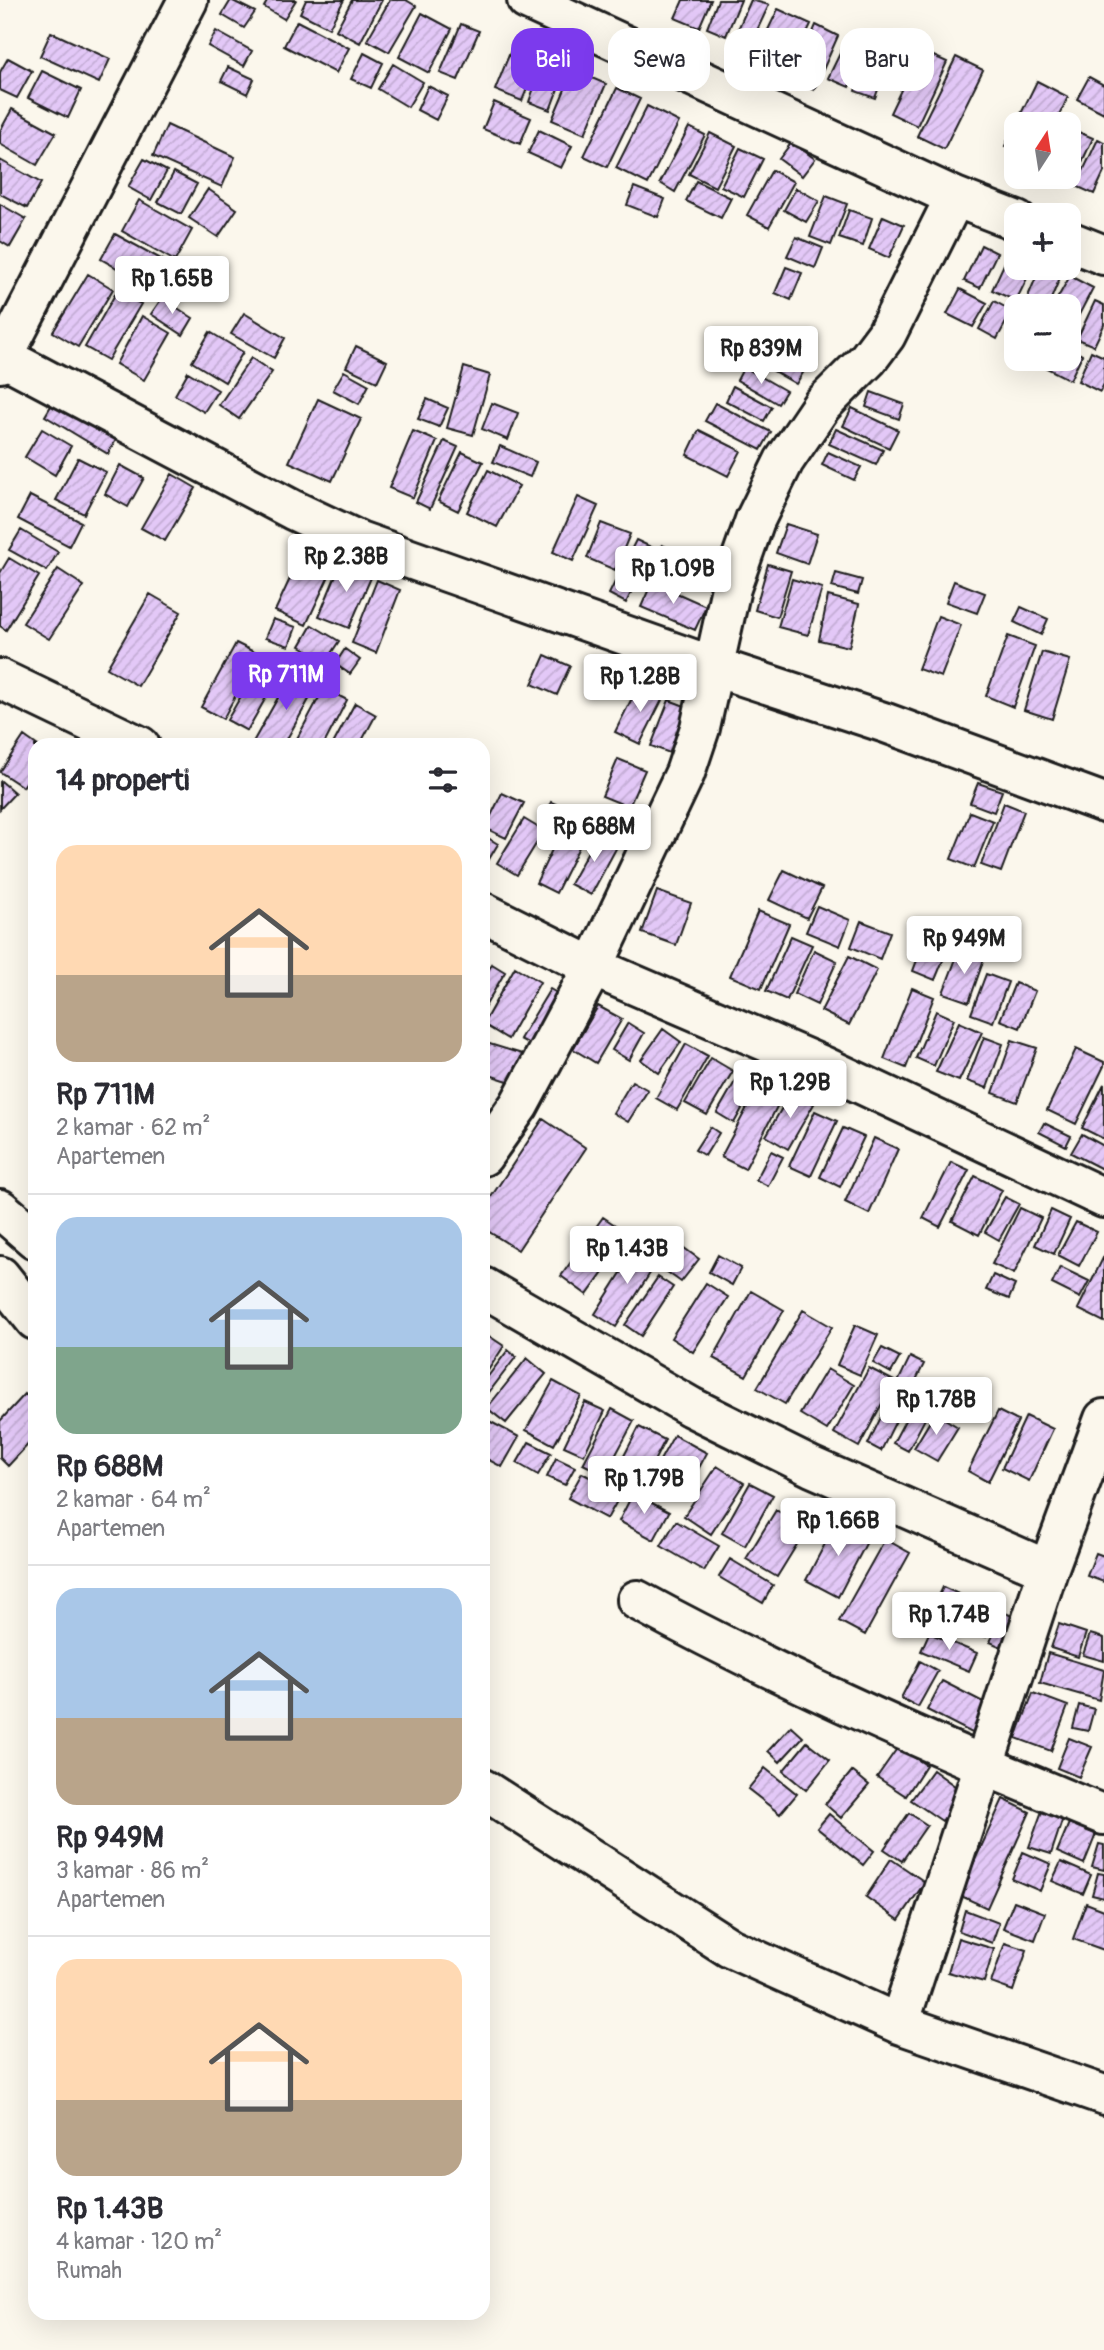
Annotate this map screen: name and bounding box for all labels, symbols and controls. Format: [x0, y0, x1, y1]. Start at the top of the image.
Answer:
chip: Beli [511, 28, 594, 91]
chip: Sewa [608, 28, 710, 91]
chip: Filter [724, 28, 826, 91]
chip: Baru [840, 28, 934, 91]
north arrow [1004, 112, 1082, 189]
map controls [1004, 112, 1081, 371]
button: + [1004, 203, 1081, 280]
pin: Rp 1.65B [100, 256, 244, 316]
text: Rp 1.65B [131, 264, 213, 293]
button: − [1004, 294, 1081, 371]
pin: Rp 839M [696, 326, 826, 386]
text: Rp 839M [720, 334, 802, 363]
pin: Rp 2.38B [274, 534, 418, 594]
text: Rp 2.38B [304, 542, 388, 571]
pin: Rp 1.09B [601, 546, 745, 606]
text: Rp 1.09B [631, 554, 715, 583]
pin: Rp 711M [221, 652, 351, 712]
pin: Rp 1.28B [568, 654, 712, 714]
text: Rp 711M [248, 660, 324, 689]
text: Rp 1.28B [600, 662, 680, 691]
icon: filters [424, 761, 462, 799]
text: 14 properti [56, 762, 189, 799]
pin: Rp 688M [529, 804, 659, 864]
text: Rp 688M [553, 812, 635, 841]
icon: home [196, 890, 322, 1016]
pin: Rp 949M [899, 916, 1029, 976]
text: Rp 949M [923, 924, 1005, 953]
pin: Rp 1.29B [718, 1060, 862, 1120]
text: Rp 1.29B [750, 1068, 830, 1097]
text: Rp 711M [56, 1076, 155, 1113]
text: 2 kamar · 62 m² [56, 1113, 210, 1142]
text: Apartemen [56, 1142, 165, 1171]
pin: Rp 1.43B [555, 1226, 699, 1286]
text: Rp 1.43B [586, 1234, 668, 1263]
icon: home [196, 1262, 322, 1388]
pin: Rp 1.78B [864, 1378, 1008, 1437]
text: Rp 1.78B [896, 1385, 976, 1414]
text: Rp 688M [56, 1448, 163, 1485]
pin: Rp 1.79B [572, 1456, 716, 1516]
text: Rp 1.79B [604, 1464, 684, 1493]
text: 2 kamar · 64 m² [56, 1485, 211, 1514]
pin: Rp 1.66B [766, 1498, 910, 1558]
text: Rp 1.66B [797, 1506, 879, 1535]
text: Apartemen [56, 1514, 165, 1543]
pin: Rp 1.74B [877, 1592, 1021, 1652]
text: Rp 1.74B [908, 1600, 990, 1629]
icon: home [196, 1633, 322, 1759]
text: Rp 949M [56, 1819, 164, 1856]
text: 3 kamar · 86 m² [56, 1856, 209, 1885]
text: Apartemen [56, 1885, 165, 1914]
icon: home [196, 2004, 322, 2130]
text: Rp 1.43B [56, 2190, 163, 2227]
text: 4 kamar · 120 m² [56, 2227, 222, 2256]
text: Rumah [56, 2256, 122, 2285]

